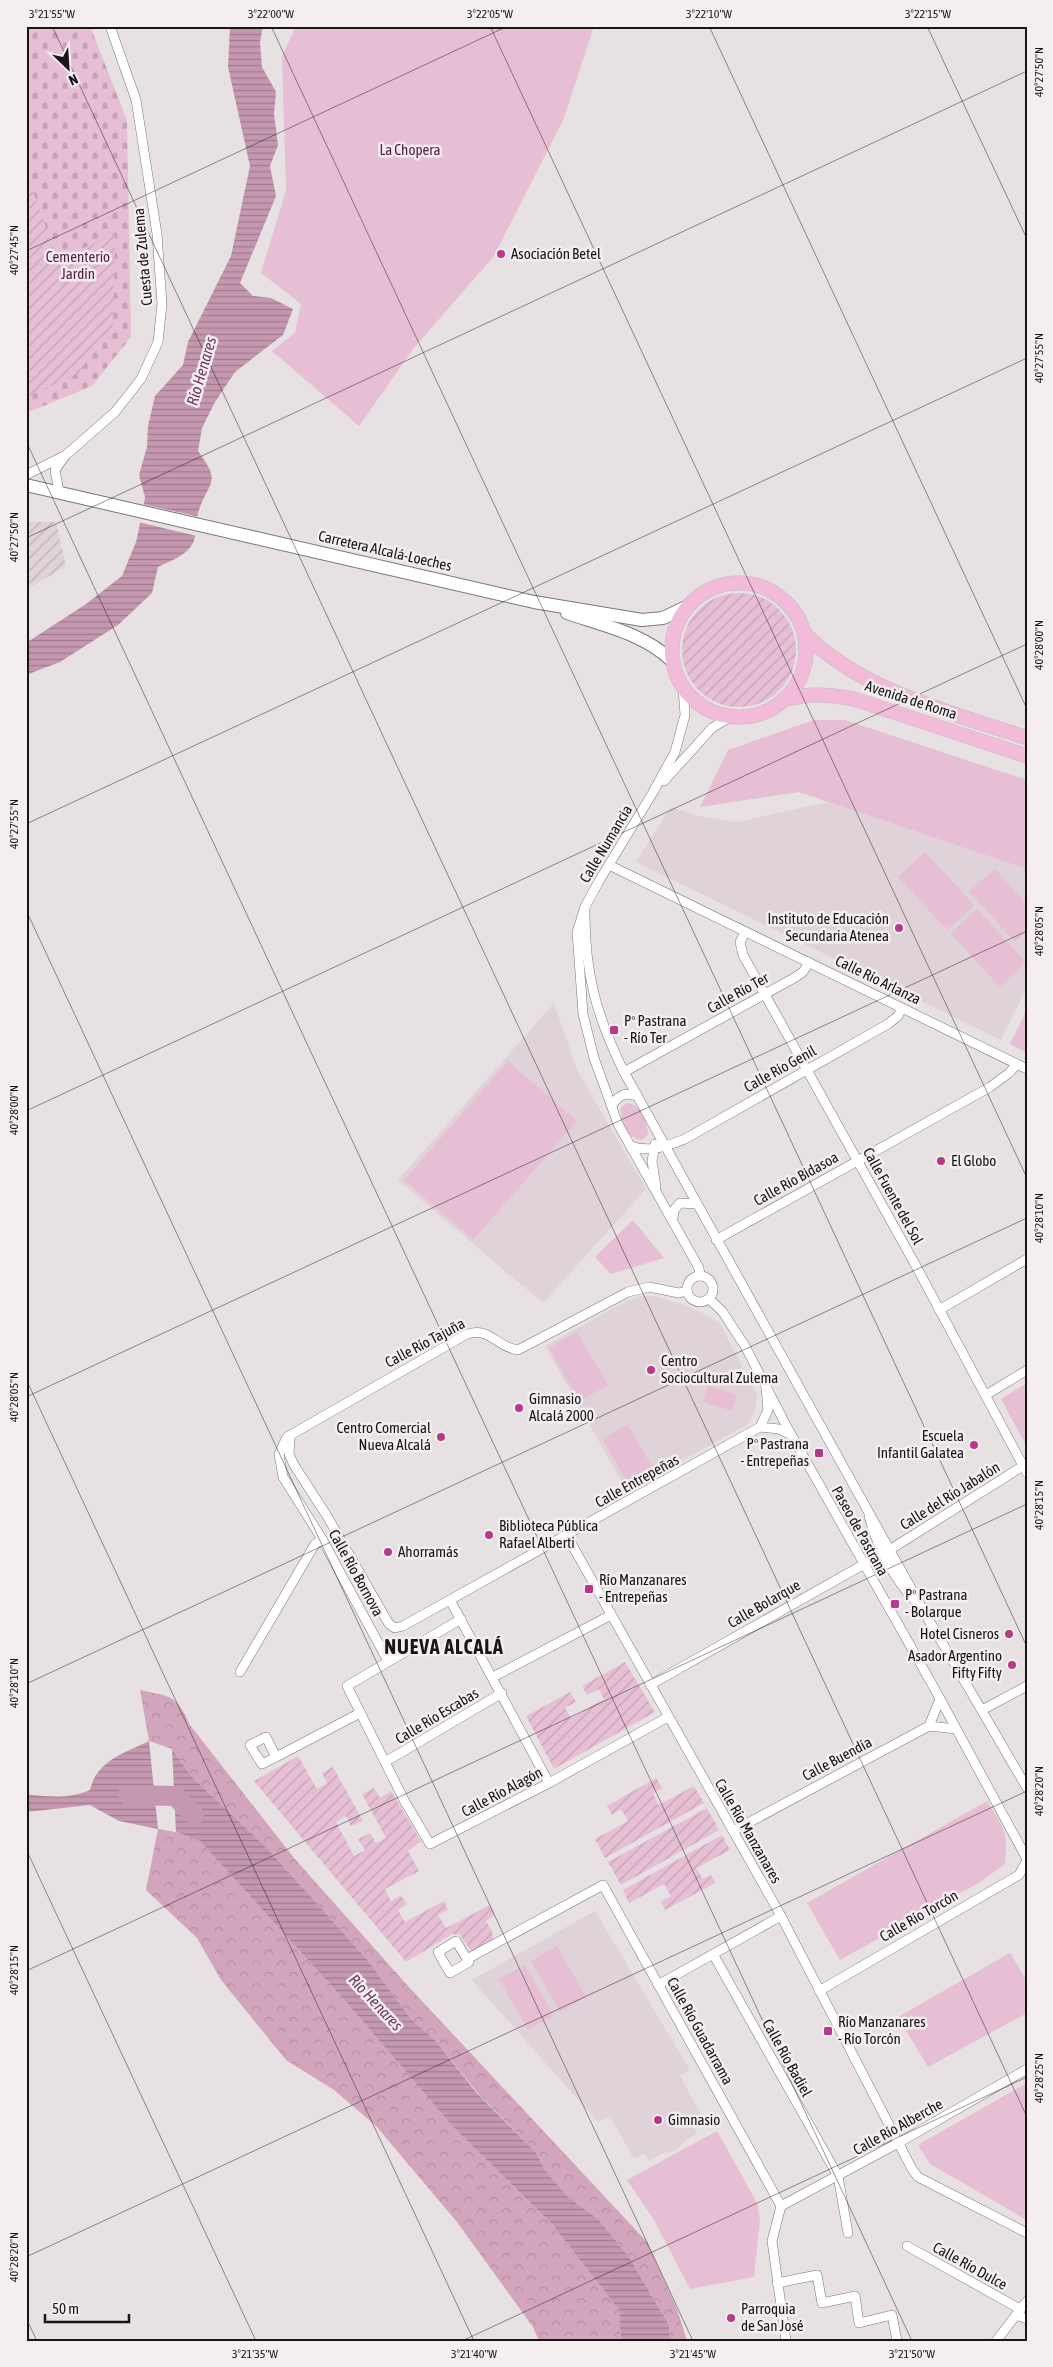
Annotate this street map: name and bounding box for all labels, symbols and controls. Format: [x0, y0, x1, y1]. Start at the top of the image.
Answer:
text: 3°21'55"W [29, 7, 75, 21]
text: 3°22'00"W [248, 7, 294, 21]
text: 3°22'05"W [467, 7, 513, 21]
text: 3°22'10"W [686, 7, 732, 21]
text: 3°22'15"W [905, 7, 951, 21]
north arrow [42, 42, 92, 92]
text: 40°27'50"N [1032, 47, 1046, 97]
text: N [66, 71, 81, 89]
park label: La Chopera [380, 141, 440, 158]
street label: Cuesta de Zulema [130, 208, 155, 307]
text: 40°27'45"N [7, 225, 21, 275]
place label: Asociación Betel [511, 245, 601, 262]
park label: Cementerio Jardín [46, 248, 110, 282]
marker: Asociación Betel [495, 248, 507, 260]
text: 40°27'55"N [1032, 333, 1046, 383]
water label: Río Henares [183, 334, 219, 407]
text: 40°27'50"N [7, 512, 21, 562]
street label: Carretera Alcalá-Loeches [317, 527, 454, 574]
text: 40°28'00"N [1032, 620, 1046, 670]
street label: Avenida de Roma [863, 677, 959, 722]
text: 40°27'55"N [7, 799, 21, 849]
street label: Calle Numancia [576, 802, 635, 886]
text: 40°28'05"N [1032, 906, 1046, 956]
place label: Instituto de Educación Secundaria Atenea [767, 910, 889, 944]
marker: Instituto de Educación Secundaria Atenea [893, 922, 905, 934]
street label: Calle Río Arlanza [833, 952, 924, 1008]
street label: Calle Río Ter [704, 969, 772, 1016]
place label: Pº Pastrana - Río Ter [624, 1012, 686, 1046]
marker: Pº Pastrana - Río Ter [608, 1024, 620, 1036]
street label: Calle Río Genil [741, 1042, 819, 1095]
text: 40°28'00"N [7, 1085, 21, 1135]
street label: Calle Fuente del Sol [860, 1144, 927, 1247]
street label: Calle Río Bidasoa [750, 1148, 841, 1209]
place label: El Globo [951, 1152, 996, 1169]
marker: El Globo [935, 1155, 947, 1167]
text: 40°28'10"N [1032, 1193, 1046, 1243]
street label: Calle Río Tajuña [382, 1314, 468, 1371]
place label: Centro Sociocultural Zulema [661, 1352, 778, 1386]
marker: Centro Sociocultural Zulema [645, 1364, 657, 1376]
text: 40°28'05"N [7, 1372, 21, 1422]
place label: Gimnasio Alcalá 2000 [529, 1390, 594, 1424]
marker: Gimnasio Alcalá 2000 [513, 1402, 525, 1414]
place label: Centro Comercial Nueva Alcalá [337, 1419, 431, 1453]
place label: Escuela Infantil Galatea [877, 1427, 964, 1461]
marker: Centro Comercial Nueva Alcalá [435, 1431, 447, 1443]
place label: Pº Pastrana - Entrepeñas [741, 1435, 809, 1469]
marker: Escuela Infantil Galatea [968, 1439, 980, 1451]
marker: Pº Pastrana - Entrepeñas [813, 1447, 825, 1459]
street label: Calle Entrepeñas [592, 1451, 682, 1511]
street label: Calle del Río Jabalón [897, 1458, 1003, 1533]
text: 40°28'15"N [1032, 1480, 1046, 1530]
street label: Paseo de Pastrana [829, 1483, 892, 1579]
place label: Biblioteca Pública Rafael Alberti [499, 1517, 598, 1551]
street label: Calle Río Bornova [326, 1527, 387, 1619]
marker: Biblioteca Pública Rafael Alberti [483, 1529, 495, 1541]
place label: Ahorramás [398, 1543, 458, 1560]
marker: Ahorramás [382, 1546, 394, 1558]
place label: Río Manzanares - Entrepeñas [599, 1571, 687, 1605]
street label: Calle Bolarque [724, 1576, 803, 1631]
marker: Río Manzanares - Entrepeñas [583, 1583, 595, 1595]
place label: Pº Pastrana - Bolarque [905, 1586, 967, 1620]
marker: Pº Pastrana - Bolarque [889, 1598, 901, 1610]
place label: Hotel Cisneros [920, 1625, 999, 1642]
marker: Hotel Cisneros [1003, 1628, 1015, 1640]
district label: NUEVA ALCALÁ [384, 1635, 504, 1658]
place label: Asador Argentino Fifty Fifty [908, 1647, 1002, 1681]
text: 40°28'10"N [7, 1658, 21, 1708]
marker: Asador Argentino Fifty Fifty [1006, 1659, 1018, 1671]
street label: Calle Río Escabas [392, 1684, 481, 1747]
street label: Calle Buendía [799, 1733, 874, 1784]
street label: Calle Río Alagón [458, 1763, 545, 1820]
text: 40°28'20"N [1032, 1766, 1046, 1816]
street label: Calle Río Manzanares [712, 1775, 785, 1886]
street label: Calle Río Torcón [877, 1886, 961, 1945]
text: 40°28'15"N [7, 1945, 21, 1995]
water label: Río Henares [345, 1970, 407, 2034]
street label: Calle Río Guadarrama [664, 1974, 737, 2087]
place label: Río Manzanares - Río Torcón [838, 2013, 926, 2047]
street label: Calle Río Badiel [759, 2016, 816, 2099]
marker: Río Manzanares - Río Torcón [822, 2025, 834, 2037]
text: 40°28'25"N [1032, 2053, 1046, 2103]
street label: Calle Río Alberche [850, 2095, 946, 2158]
place label: Gimnasio [668, 2111, 720, 2128]
marker: Gimnasio [652, 2114, 664, 2126]
text: 40°28'20"N [7, 2232, 21, 2282]
street label: Calle Río Dulce [930, 2238, 1011, 2293]
scale bar [45, 2292, 129, 2324]
text: 50 m [52, 2300, 79, 2317]
place label: Parroquia de San José [741, 2300, 804, 2334]
marker: Parroquia de San José [725, 2312, 737, 2324]
text: 3°21'35"W [232, 2347, 278, 2361]
text: 3°21'40"W [451, 2347, 497, 2361]
text: 3°21'45"W [670, 2347, 716, 2361]
text: 3°21'50"W [889, 2347, 935, 2361]

